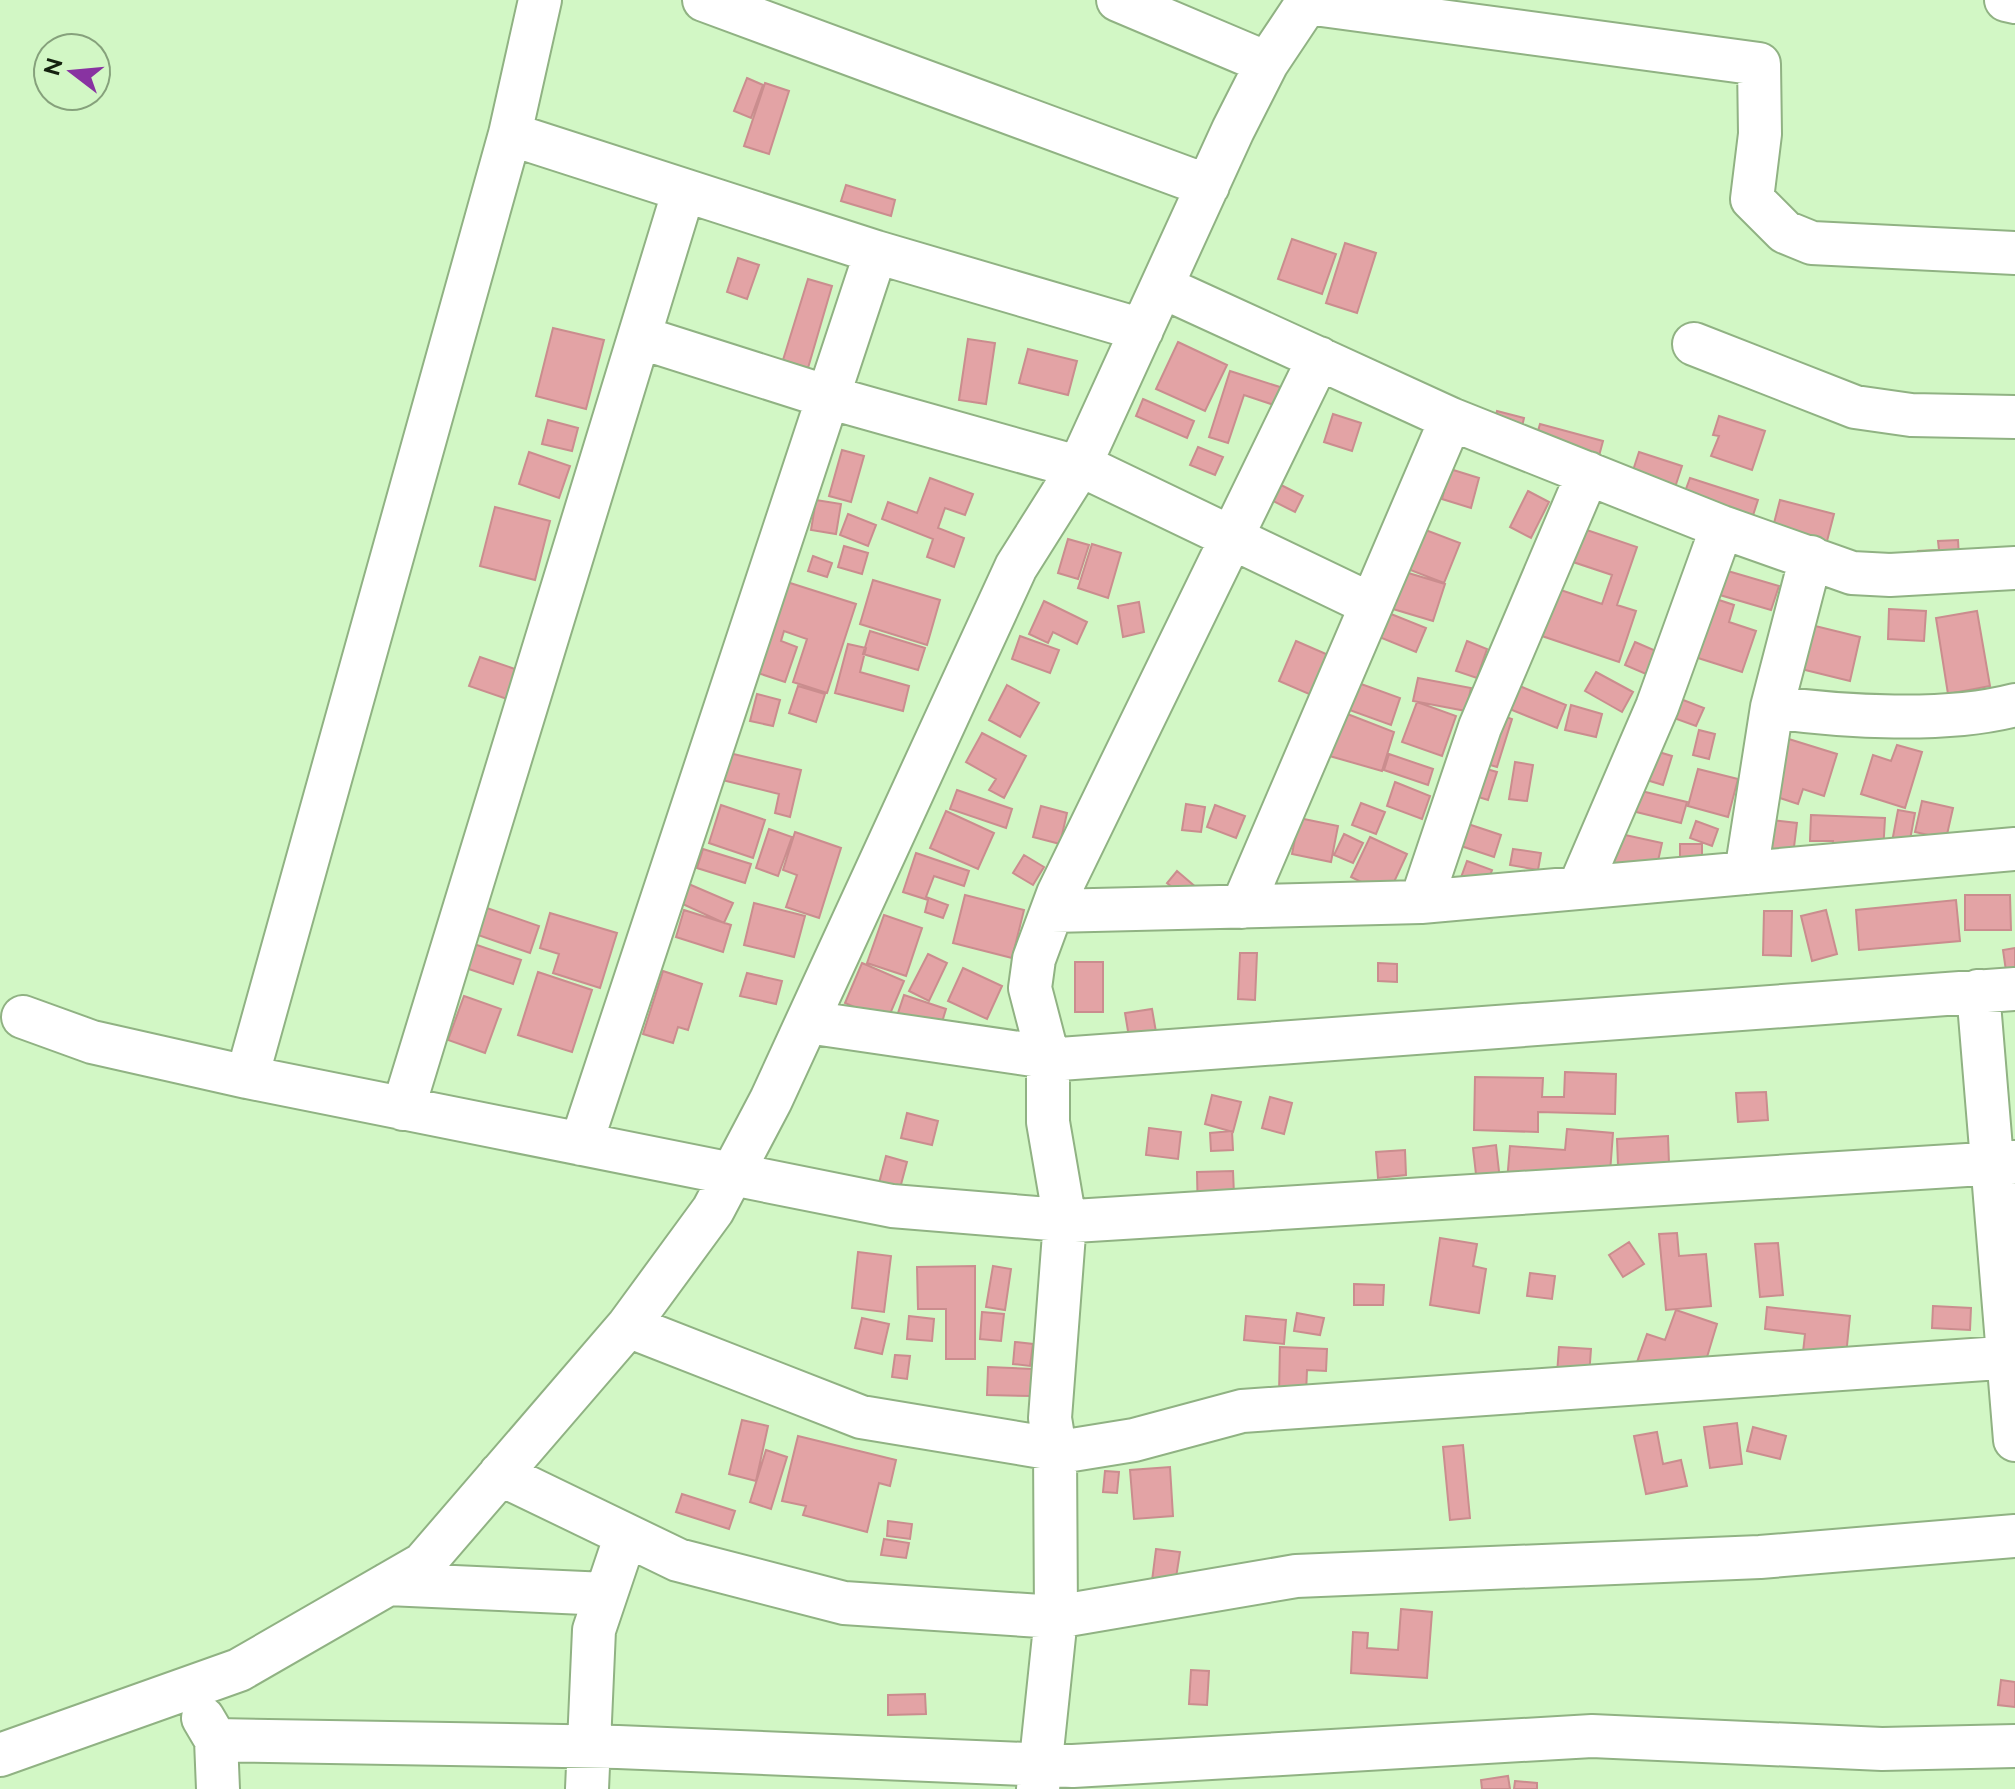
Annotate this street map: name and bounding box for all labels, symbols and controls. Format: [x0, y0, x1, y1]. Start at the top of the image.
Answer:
north arrow [32, 32, 112, 112]
text: N [38, 55, 68, 78]

